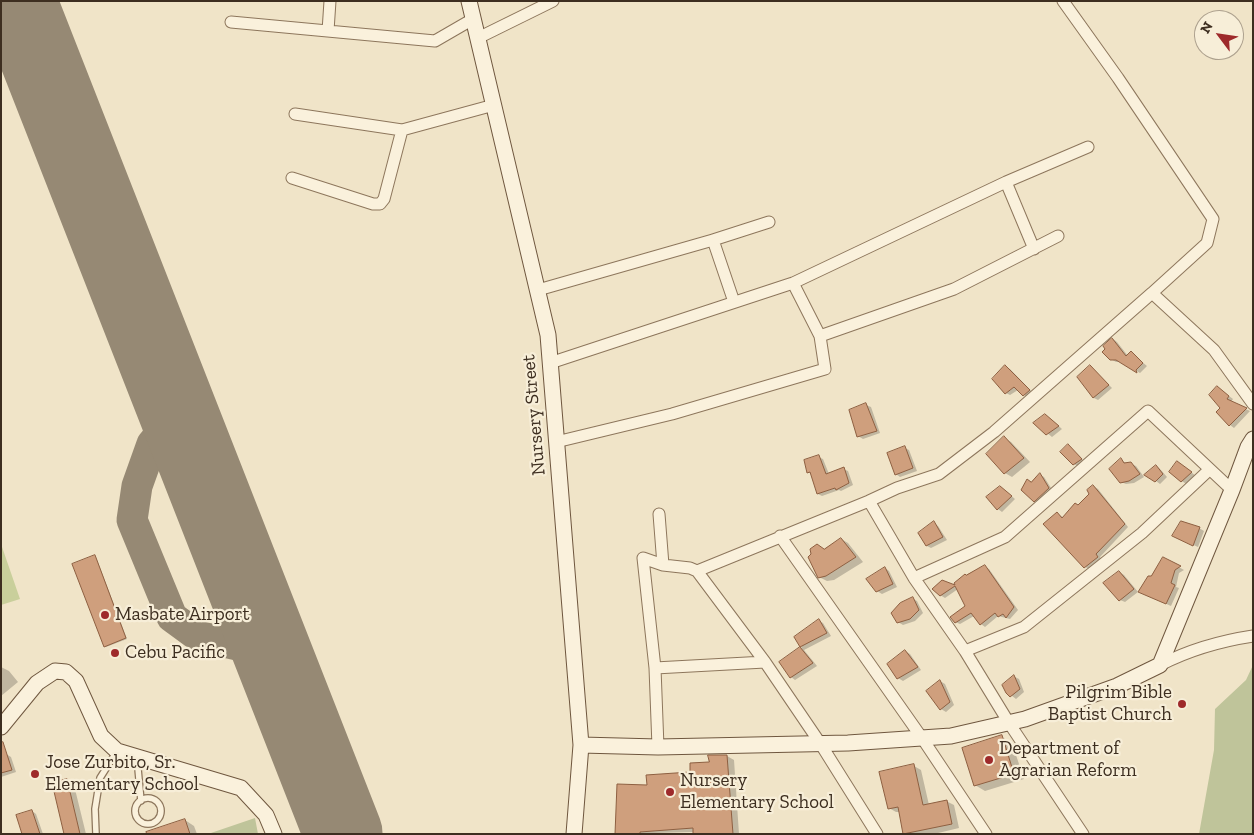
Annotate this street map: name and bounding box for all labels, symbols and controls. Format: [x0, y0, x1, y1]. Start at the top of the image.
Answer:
north arrow [1194, 10, 1244, 60]
text: N [1197, 19, 1217, 36]
street label: Nursery Street [517, 353, 551, 477]
place label: Masbate Airport [115, 604, 250, 626]
marker: Masbate Airport [99, 609, 111, 621]
place label: Cebu Pacific [125, 642, 225, 664]
marker: Cebu Pacific [109, 647, 121, 659]
place label: Pilgrim Bible Baptist Church [1048, 682, 1172, 726]
marker: Pilgrim Bible Baptist Church [1176, 698, 1188, 710]
place label: Department of Agrarian Reform [999, 738, 1137, 782]
place label: Jose Zurbito, Sr. Elementary School [45, 752, 199, 796]
marker: Department of Agrarian Reform [983, 754, 995, 766]
marker: Jose Zurbito, Sr. Elementary School [29, 768, 41, 780]
place label: Nursery Elementary School [680, 770, 834, 814]
marker: Nursery Elementary School [664, 786, 676, 798]

